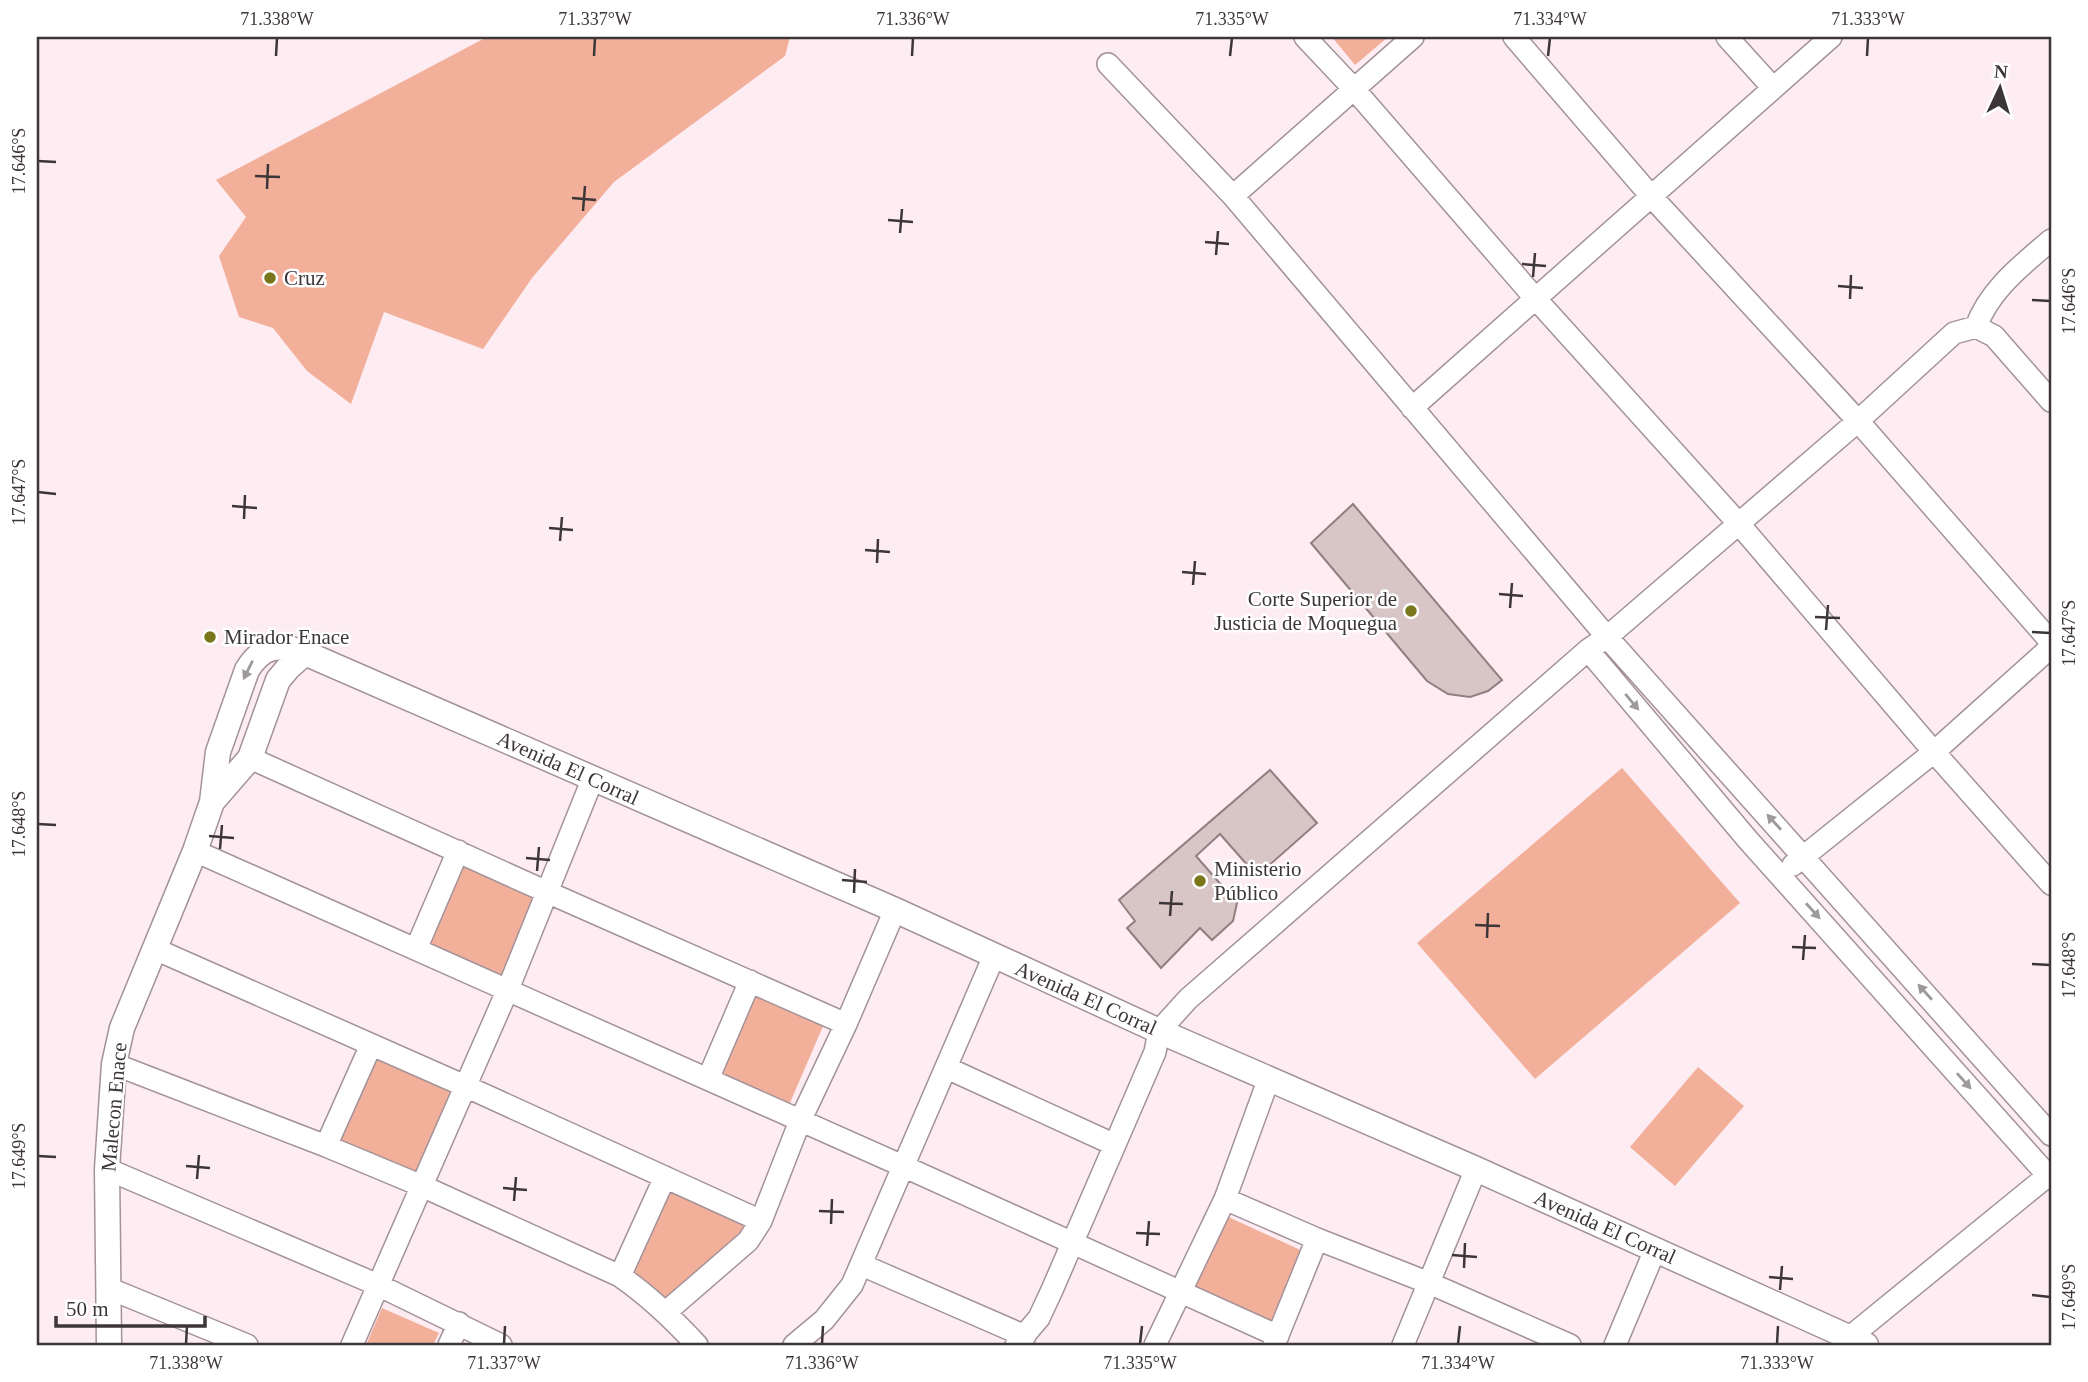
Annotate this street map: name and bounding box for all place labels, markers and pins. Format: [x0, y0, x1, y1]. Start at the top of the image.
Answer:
place label: Cruz [284, 266, 325, 290]
marker: Cruz [262, 270, 278, 286]
place label: Corte Superior de Justicia de Moquegua [1214, 587, 1398, 635]
marker: Corte Superior de Justicia de Moquegua [1403, 603, 1419, 619]
place label: Mirador Enace [224, 625, 349, 649]
marker: Mirador Enace [202, 629, 218, 645]
place label: Ministerio Público [1214, 857, 1302, 905]
marker: Ministerio Público [1192, 873, 1208, 889]

